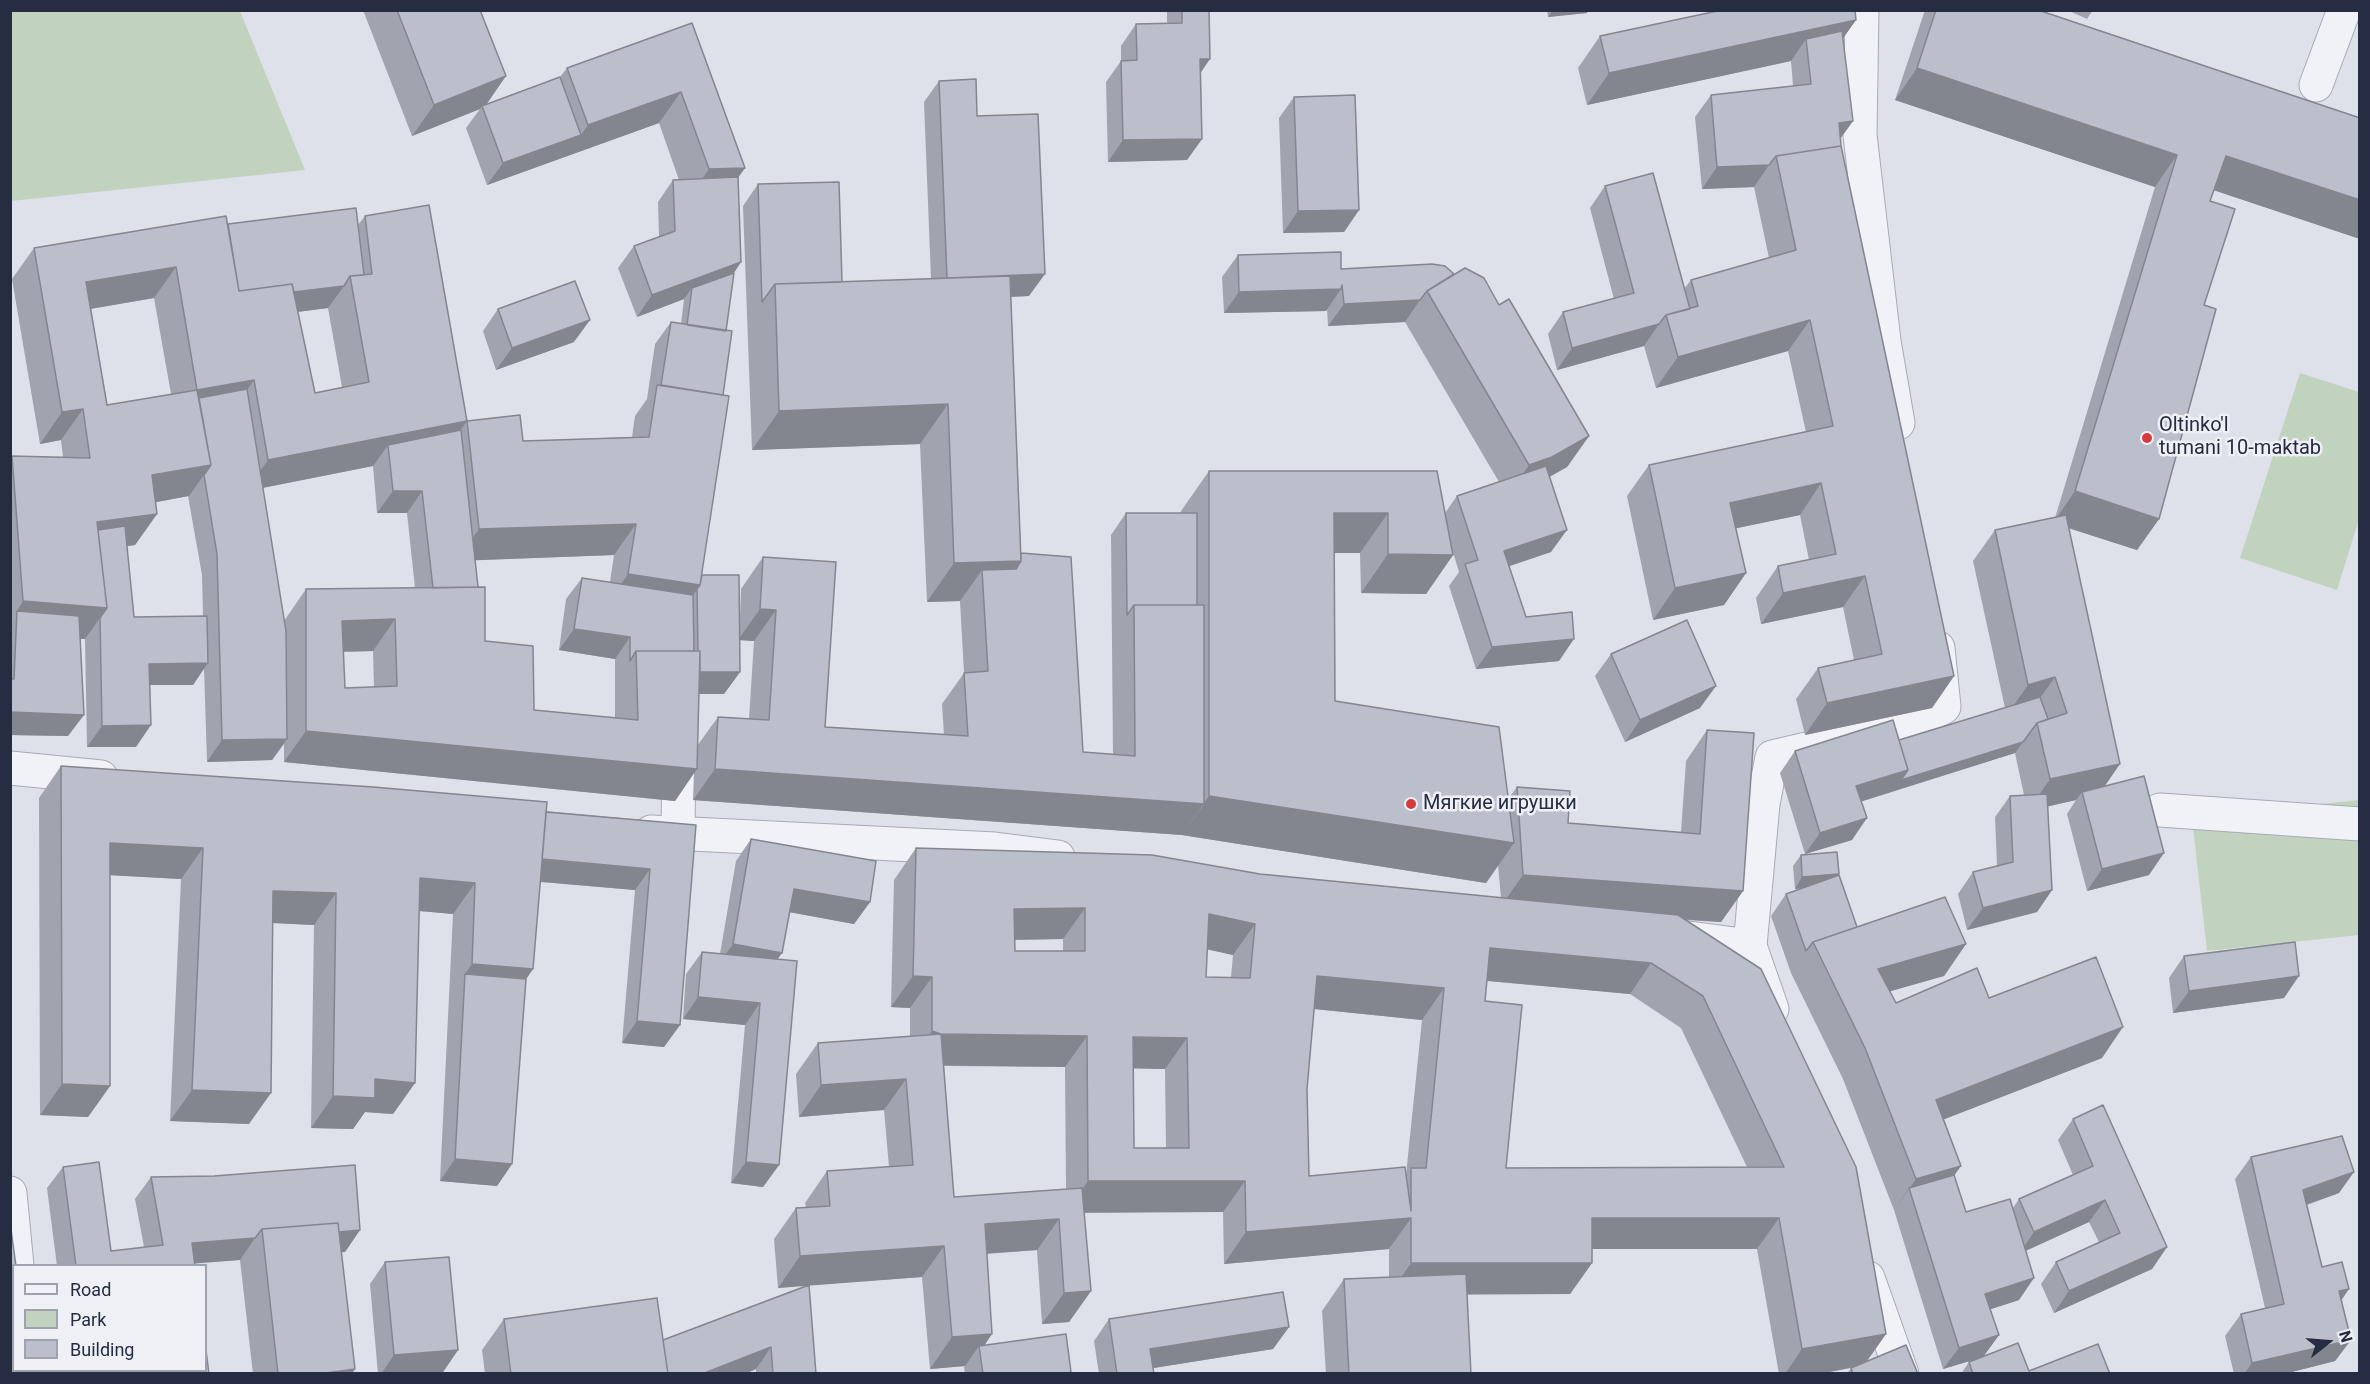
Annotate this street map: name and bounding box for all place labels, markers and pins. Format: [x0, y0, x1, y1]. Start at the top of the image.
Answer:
place label: Oltinko'l tumani 10-maktab [2159, 414, 2321, 461]
marker: Oltinko'l tumani 10-maktab [2140, 431, 2154, 445]
place label: Мягкие игрушки [1423, 792, 1577, 816]
marker: Мягкие игрушки [1404, 797, 1418, 811]

